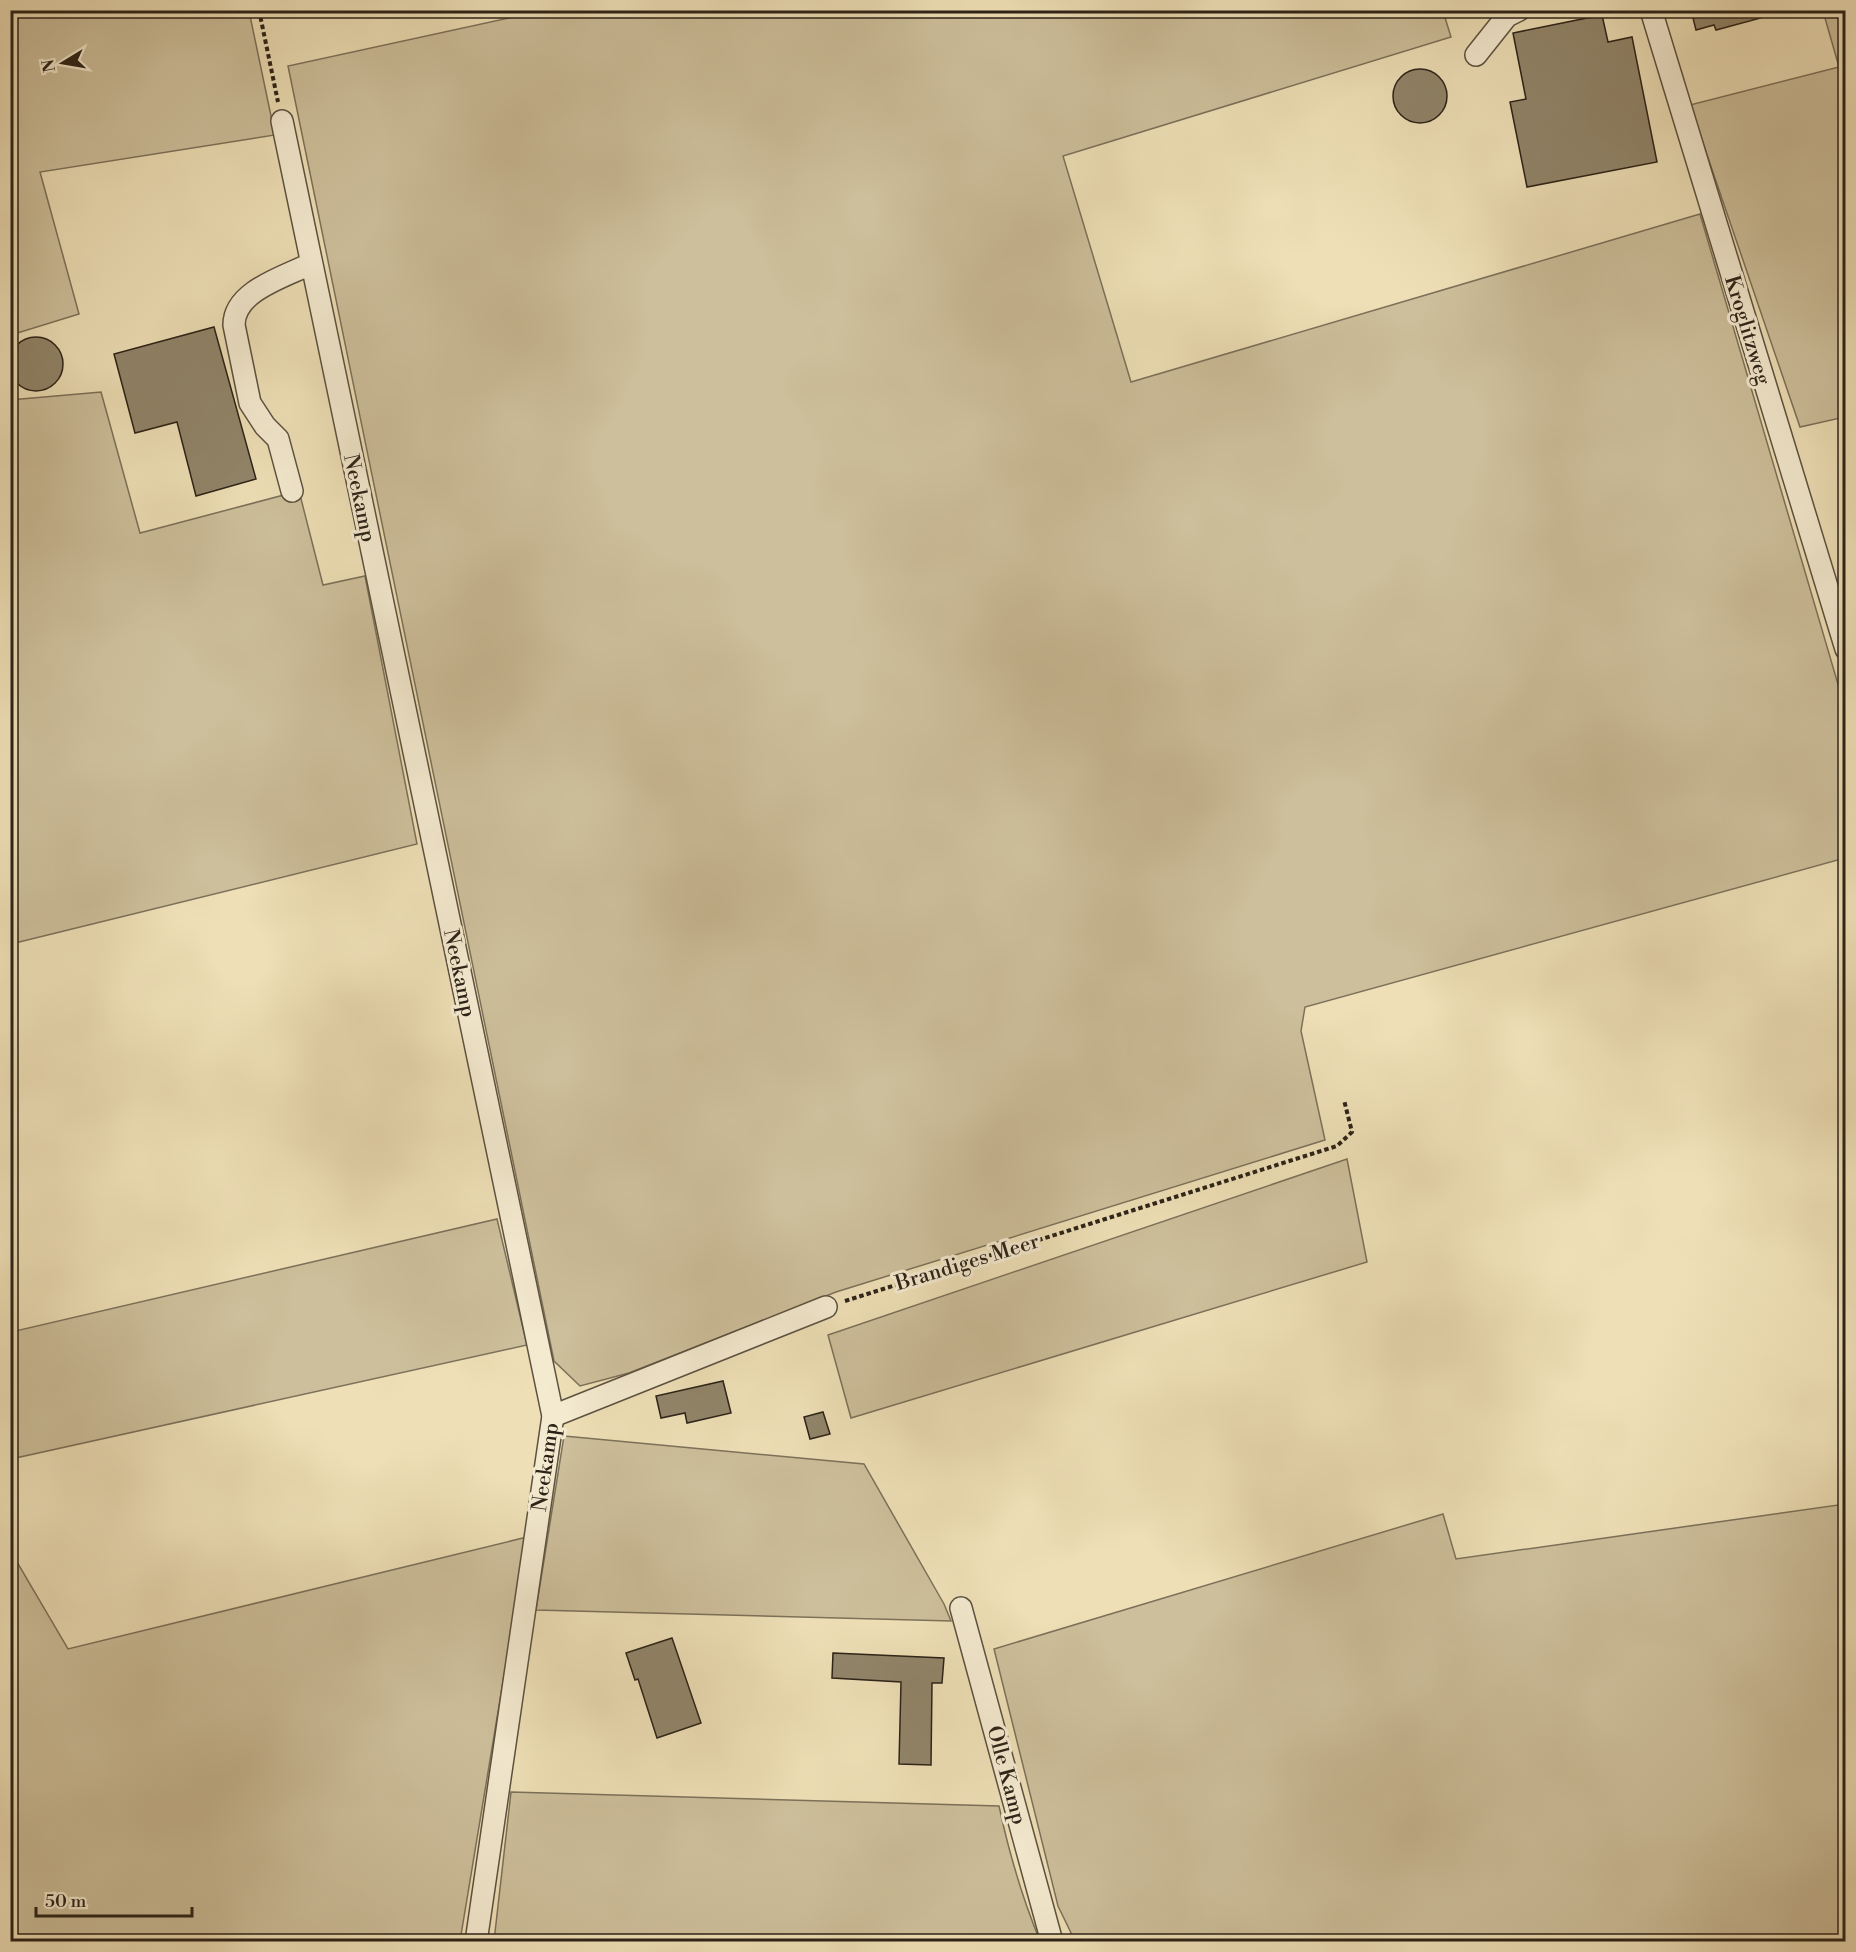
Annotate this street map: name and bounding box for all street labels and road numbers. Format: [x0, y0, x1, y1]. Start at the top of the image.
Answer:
street label: Kroglitzweg [1718, 272, 1776, 388]
street label: Neekamp [337, 452, 381, 545]
street label: Neekamp [437, 927, 481, 1020]
street label: Brandiges Meer [891, 1229, 1043, 1298]
street label: Neekamp [527, 1421, 565, 1513]
street label: Olle Kamp [980, 1723, 1032, 1827]

